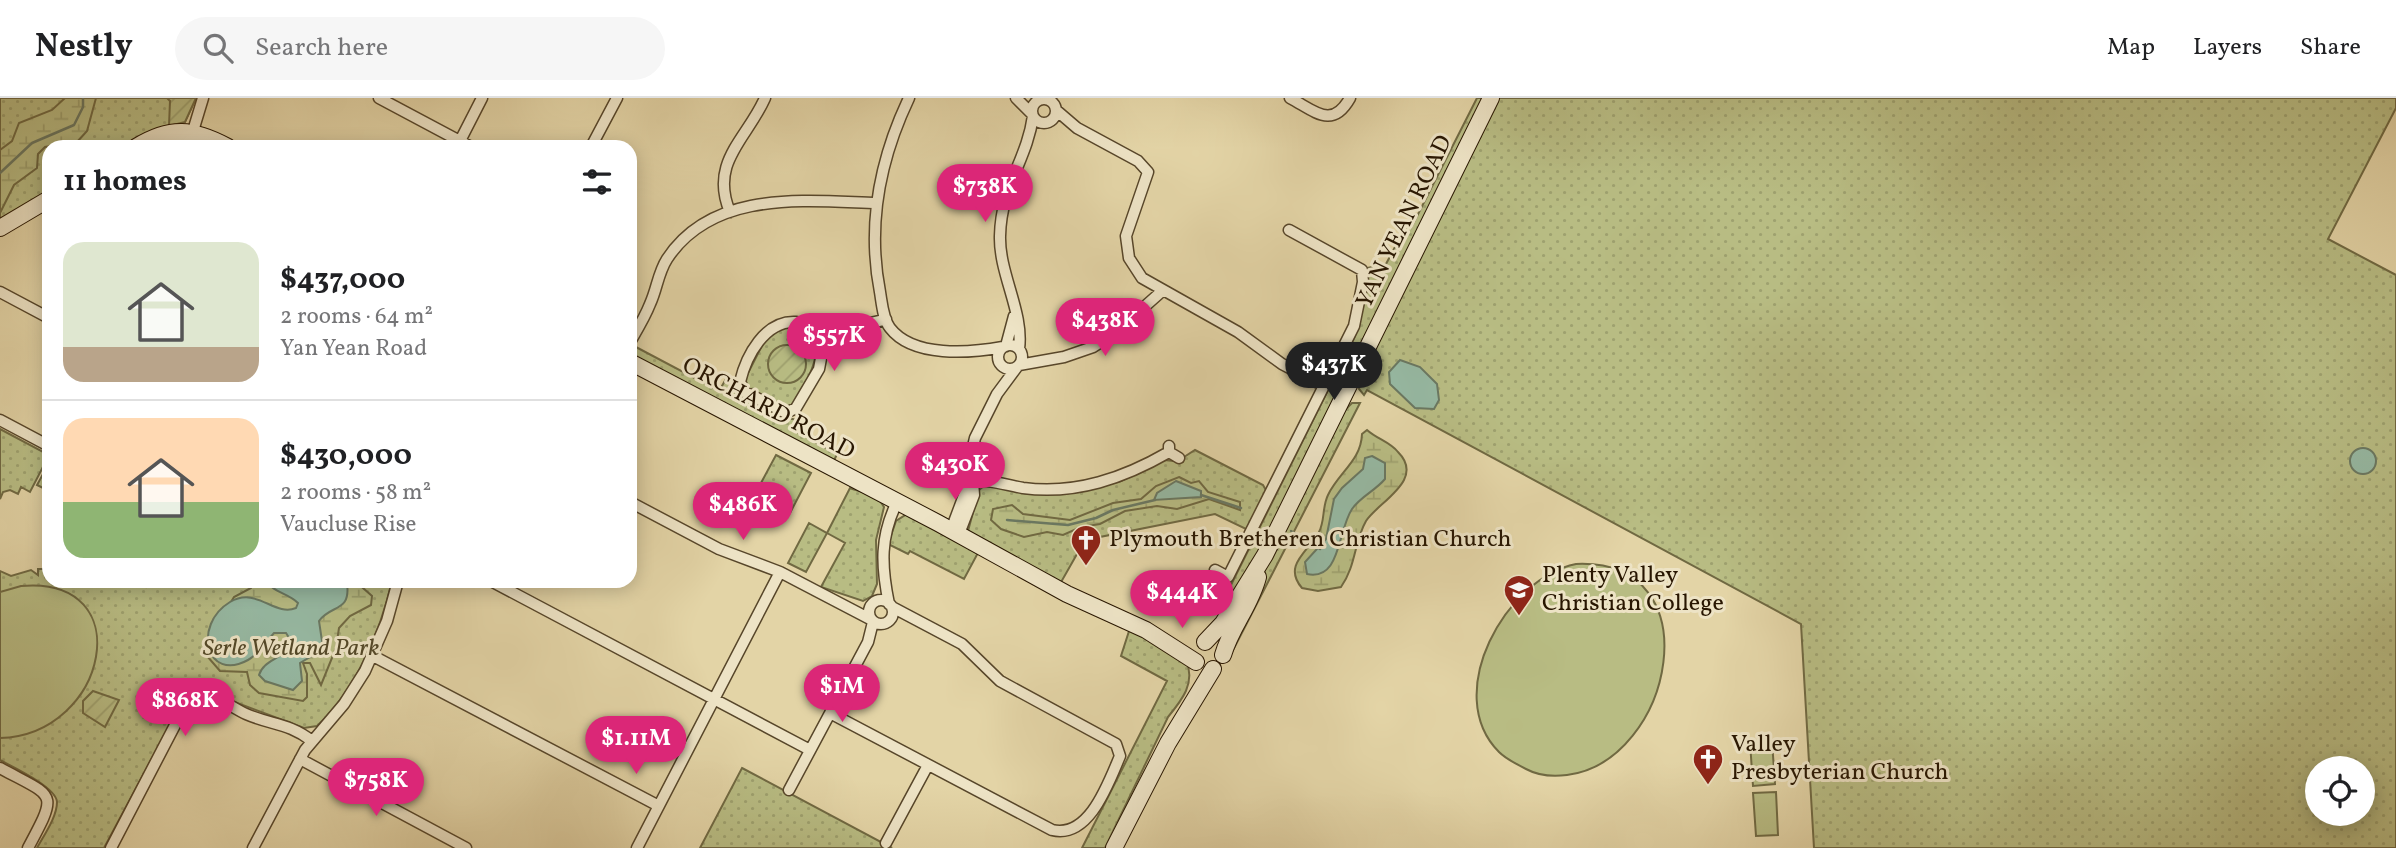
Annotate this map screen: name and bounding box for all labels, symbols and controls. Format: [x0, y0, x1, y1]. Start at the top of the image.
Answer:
search box [175, 17, 665, 80]
text: Nestly [35, 25, 133, 71]
icon: search [199, 29, 237, 67]
text: Search here [255, 30, 388, 66]
text: Map [2107, 31, 2155, 65]
text: Layers [2193, 31, 2262, 65]
text: Share [2300, 31, 2361, 65]
street label: YAN YEAN ROAD [1348, 130, 1462, 314]
text: 11 homes [63, 161, 187, 203]
icon: filters [578, 163, 616, 201]
pin: $738K [936, 164, 1034, 224]
text: $738K [953, 171, 1017, 203]
text: $437,000 [280, 259, 405, 301]
icon: home [119, 270, 203, 354]
pin: $438K [1056, 299, 1154, 358]
text: 2 rooms · 64 m² [280, 301, 433, 333]
text: $438K [1072, 305, 1138, 337]
pin: $557K [785, 314, 883, 373]
text: $557K [803, 320, 865, 352]
text: Yan Yean Road [280, 333, 427, 365]
pin: $437K [1285, 342, 1383, 402]
street label: ORCHARD ROAD [676, 349, 860, 469]
text: $437K [1301, 349, 1367, 381]
text: $430,000 [280, 435, 412, 477]
pin: $430K [906, 442, 1004, 502]
icon: home [119, 446, 203, 530]
text: $430K [921, 449, 989, 481]
text: 2 rooms · 58 m² [280, 477, 431, 509]
pin: $486K [694, 482, 792, 542]
text: $486K [709, 489, 777, 521]
text: Vaucluse Rise [280, 509, 416, 541]
church icon: Plymouth Bretheren Christian Church [1069, 523, 1103, 567]
place label: Plymouth Bretheren Christian Church [1109, 523, 1511, 557]
place label: Plenty Valley Christian College [1542, 559, 1724, 621]
pin: $444K [1133, 570, 1231, 630]
school or university icon: Plenty Valley Christian College [1502, 573, 1536, 617]
text: $444K [1146, 577, 1218, 609]
park label: Serle Wetland Park [203, 632, 379, 666]
pin: $1M [808, 664, 876, 724]
text: $1M [820, 671, 864, 703]
pin: $868K [136, 678, 234, 738]
text: $868K [151, 685, 219, 717]
pin: $1.11M [579, 716, 693, 776]
text: $1.11M [601, 723, 671, 755]
place label: Valley Presbyterian Church [1731, 728, 1948, 790]
church icon: Valley Presbyterian Church [1691, 742, 1725, 786]
map controls [2305, 756, 2375, 826]
button: locate [2305, 756, 2375, 826]
pin: $758K [327, 758, 425, 818]
text: $758K [344, 765, 408, 797]

